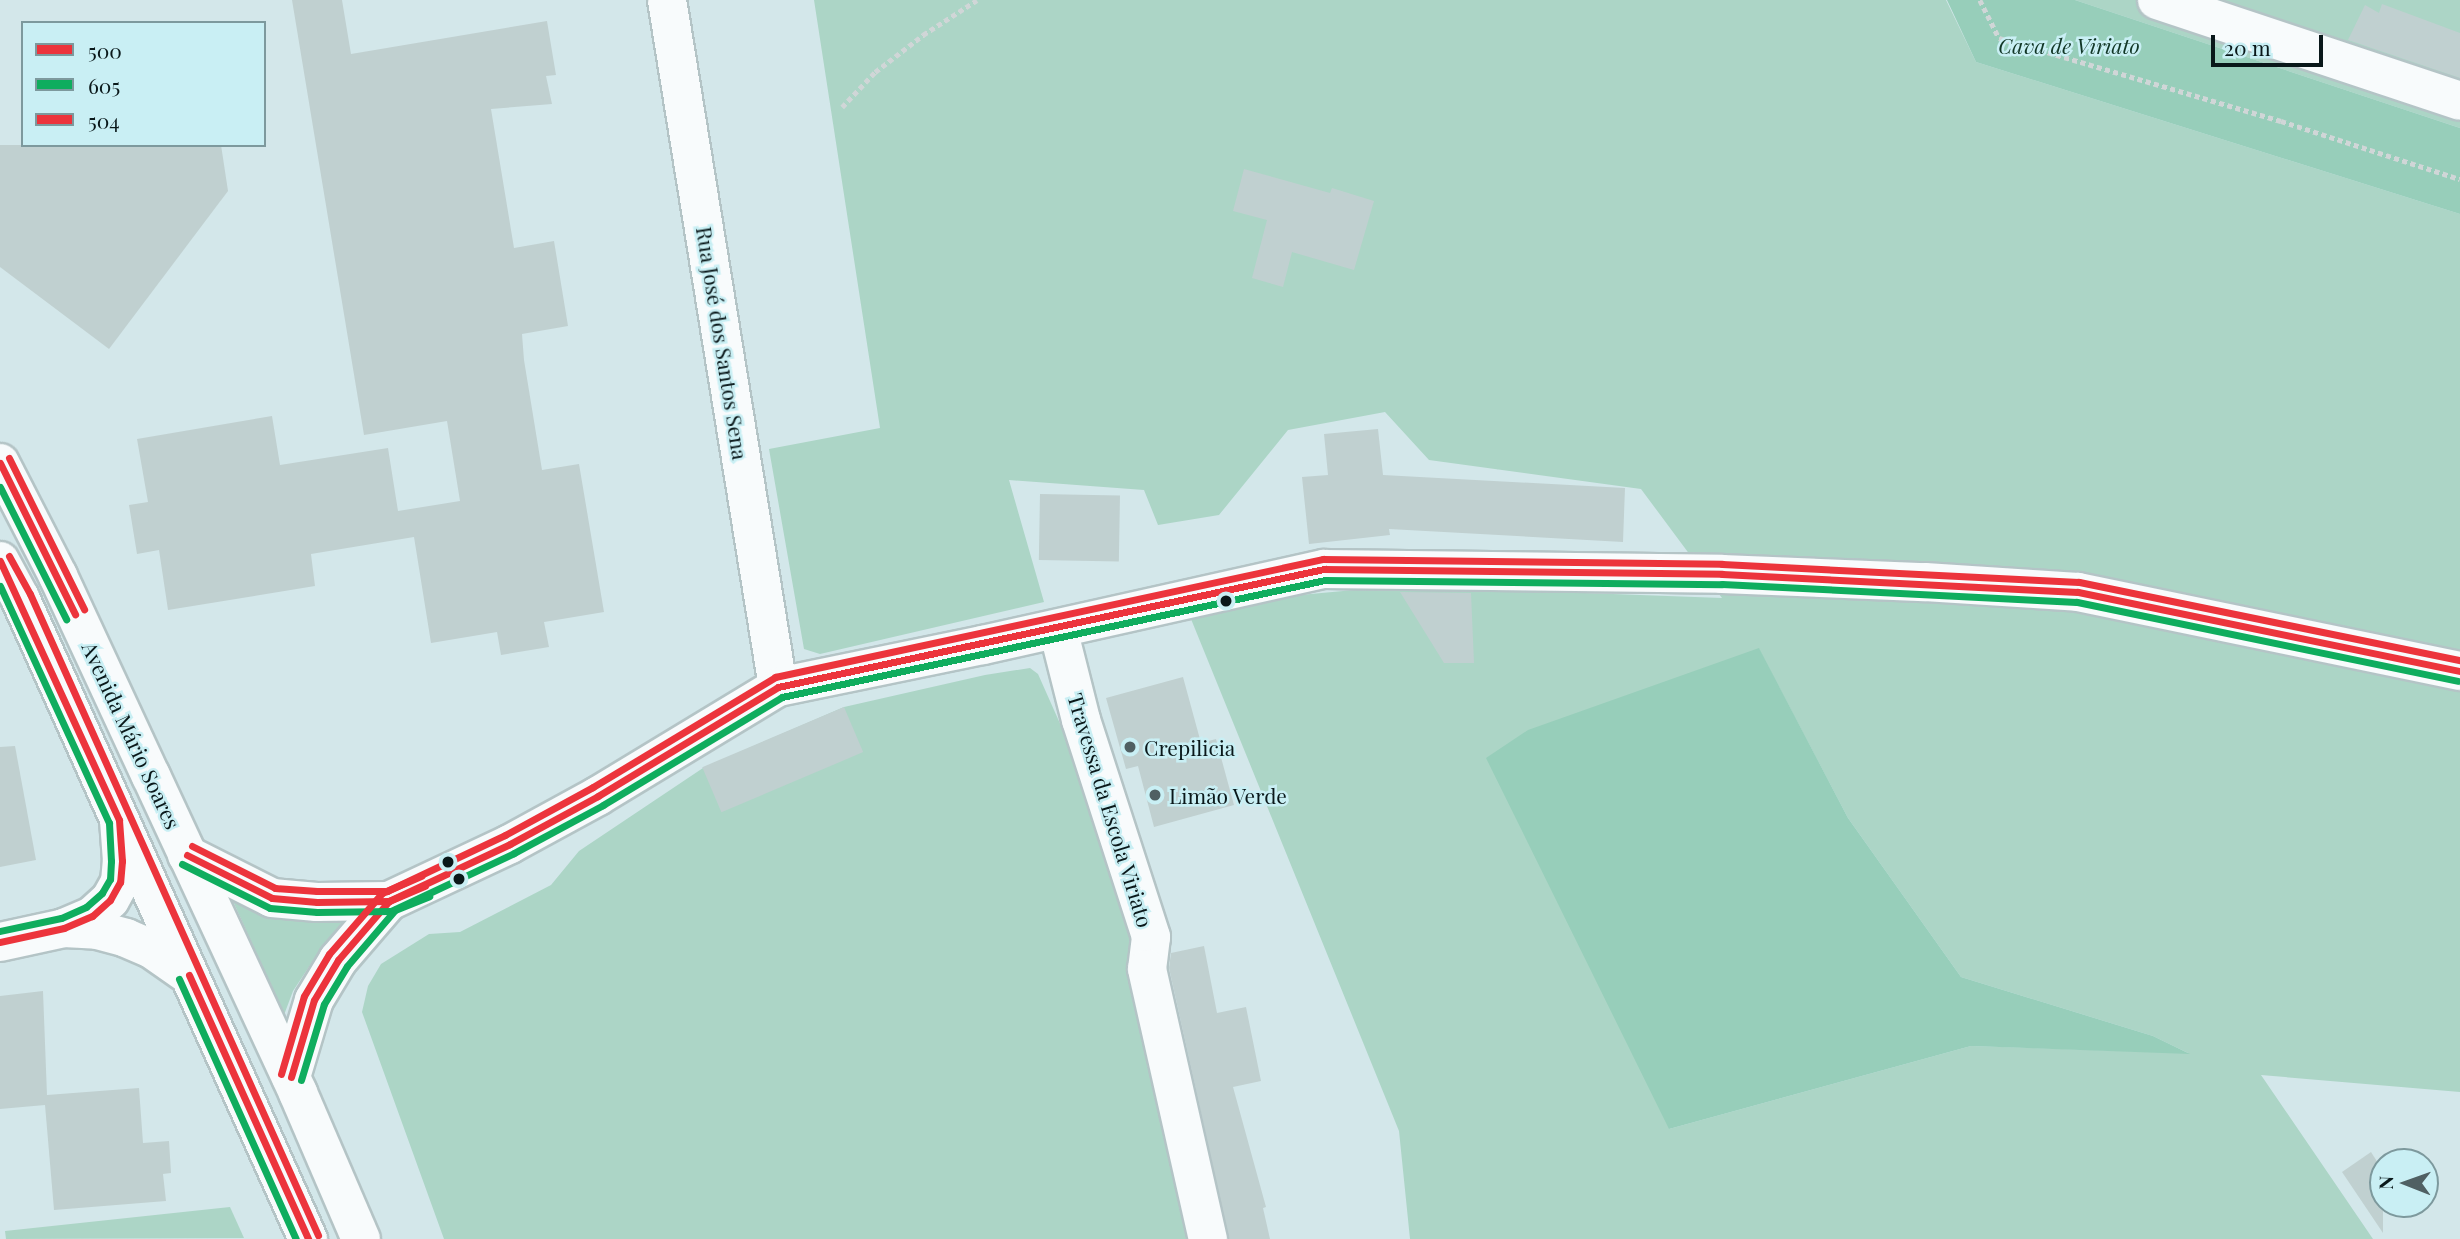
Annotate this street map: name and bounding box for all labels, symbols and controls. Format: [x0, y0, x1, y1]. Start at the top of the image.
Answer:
legend [21, 21, 266, 147]
scale bar [2215, 21, 2327, 65]
park label: Cava de Viriato [1998, 32, 2140, 58]
text: 20 m [2224, 33, 2271, 61]
text: 500 [88, 36, 122, 64]
text: 605 [88, 71, 120, 99]
text: 504 [88, 106, 120, 134]
street label: Rua José dos Santos Sena [692, 225, 754, 461]
unlabelled marker [1219, 594, 1233, 608]
street label: Avenida Mário Soares [78, 637, 186, 833]
street label: Travessa da Escola Viriato [1063, 689, 1159, 931]
place label: Crepilicia [1144, 734, 1235, 760]
marker: Crepilicia [1122, 739, 1138, 755]
place label: Limão Verde [1169, 782, 1288, 808]
marker: Limão Verde [1147, 787, 1163, 803]
unlabelled marker [441, 855, 455, 869]
unlabelled marker [452, 872, 466, 886]
north arrow [2369, 1148, 2439, 1218]
text: N [2372, 1176, 2398, 1190]

